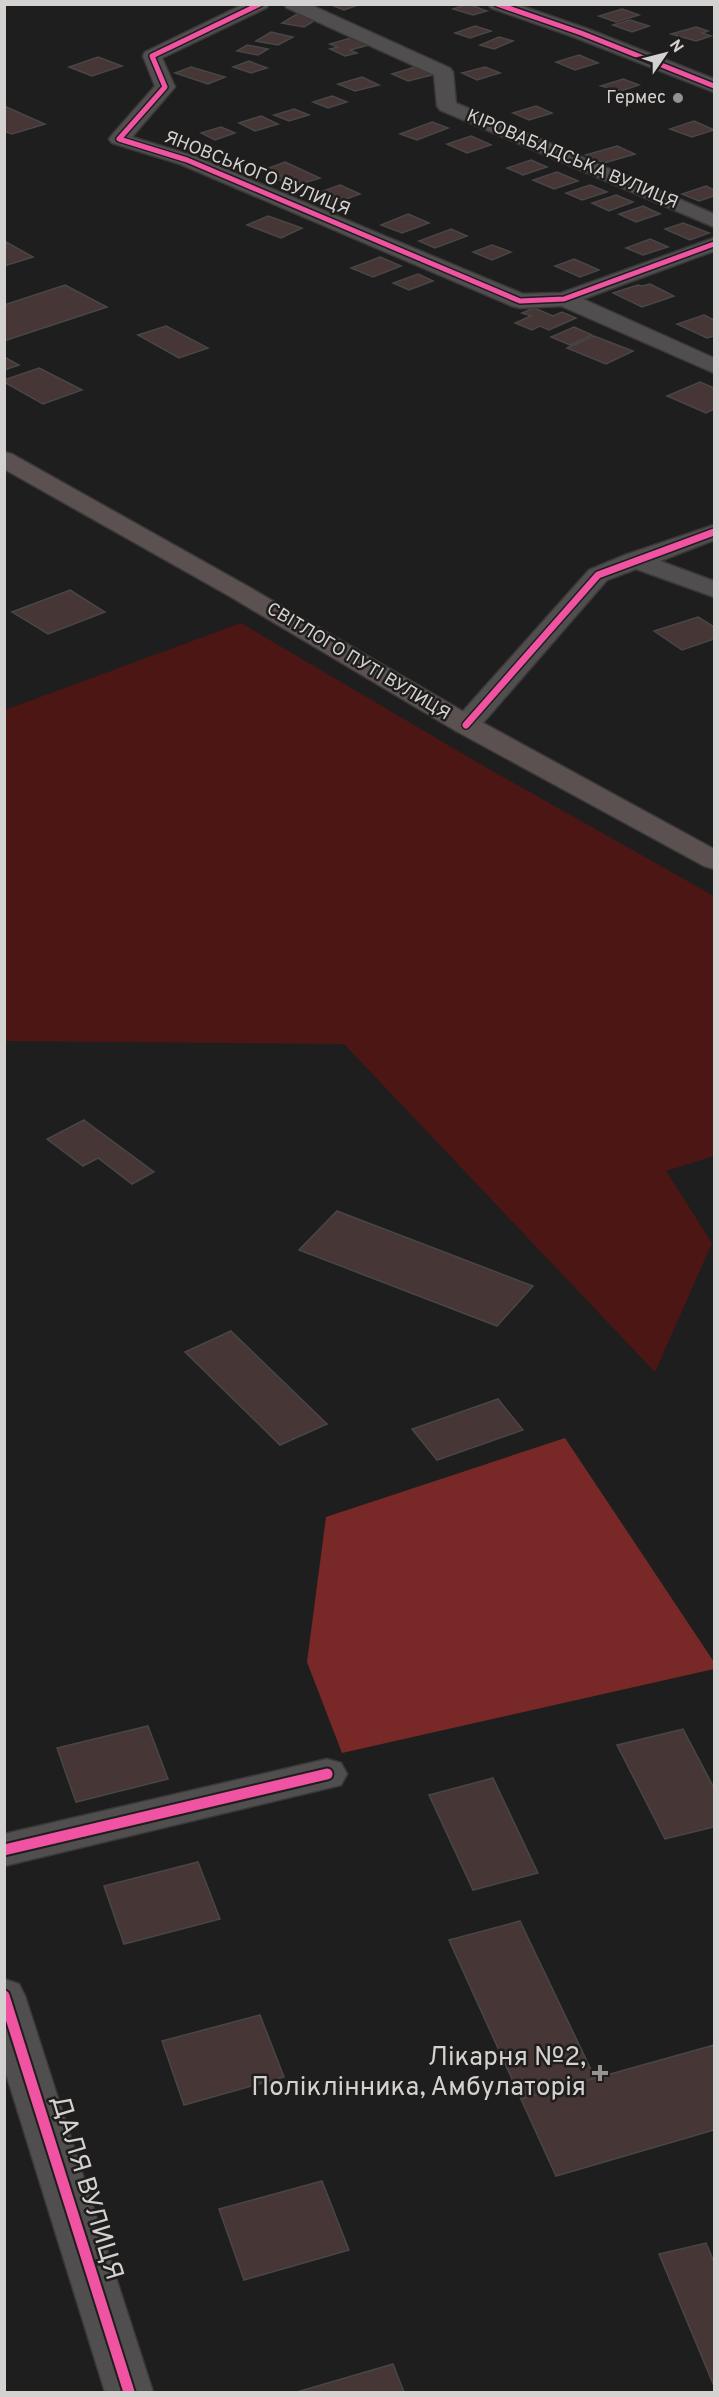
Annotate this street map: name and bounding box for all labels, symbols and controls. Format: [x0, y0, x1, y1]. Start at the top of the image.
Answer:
north arrow [635, 24, 695, 84]
text: N [664, 36, 687, 57]
place label: Гермес [606, 87, 666, 110]
marker: Гермес [671, 91, 685, 105]
street label: КІРОВАБАДСЬКА ВУЛИЦЯ [463, 105, 681, 215]
street label: ЯНОВСЬКОГО ВУЛИЦЯ [161, 126, 353, 222]
street label: СВІТЛОГО ПУТІ ВУЛИЦЯ [262, 598, 454, 726]
place label: Лікарня №2, Поліклінника, Амбулаторія [251, 2042, 586, 2105]
marker: Лікарня №2, Поліклінника, Амбулаторія [591, 2064, 609, 2082]
street label: ДАЛЯ ВУЛИЦЯ [42, 2092, 130, 2284]

